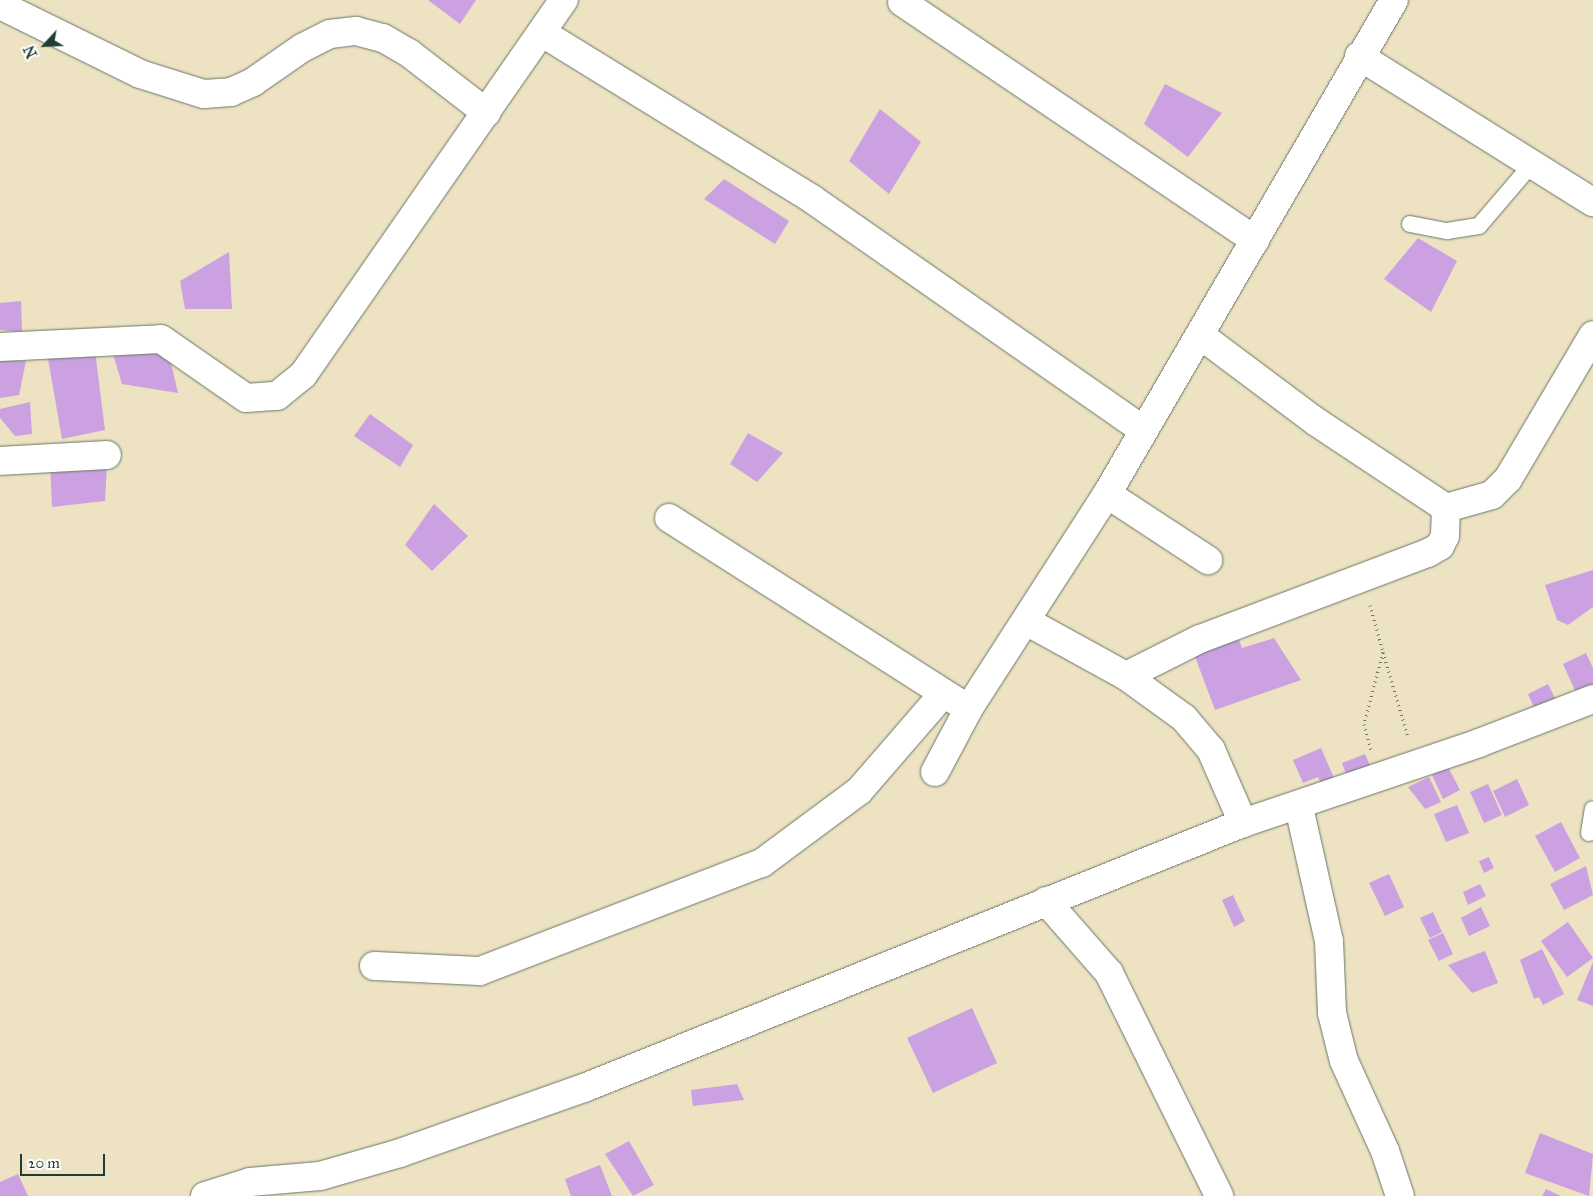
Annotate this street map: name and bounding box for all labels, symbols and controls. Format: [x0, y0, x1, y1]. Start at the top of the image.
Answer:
north arrow [20, 20, 70, 70]
text: N [21, 43, 41, 61]
scale bar [22, 1144, 108, 1176]
text: 20 m [28, 1154, 60, 1172]

